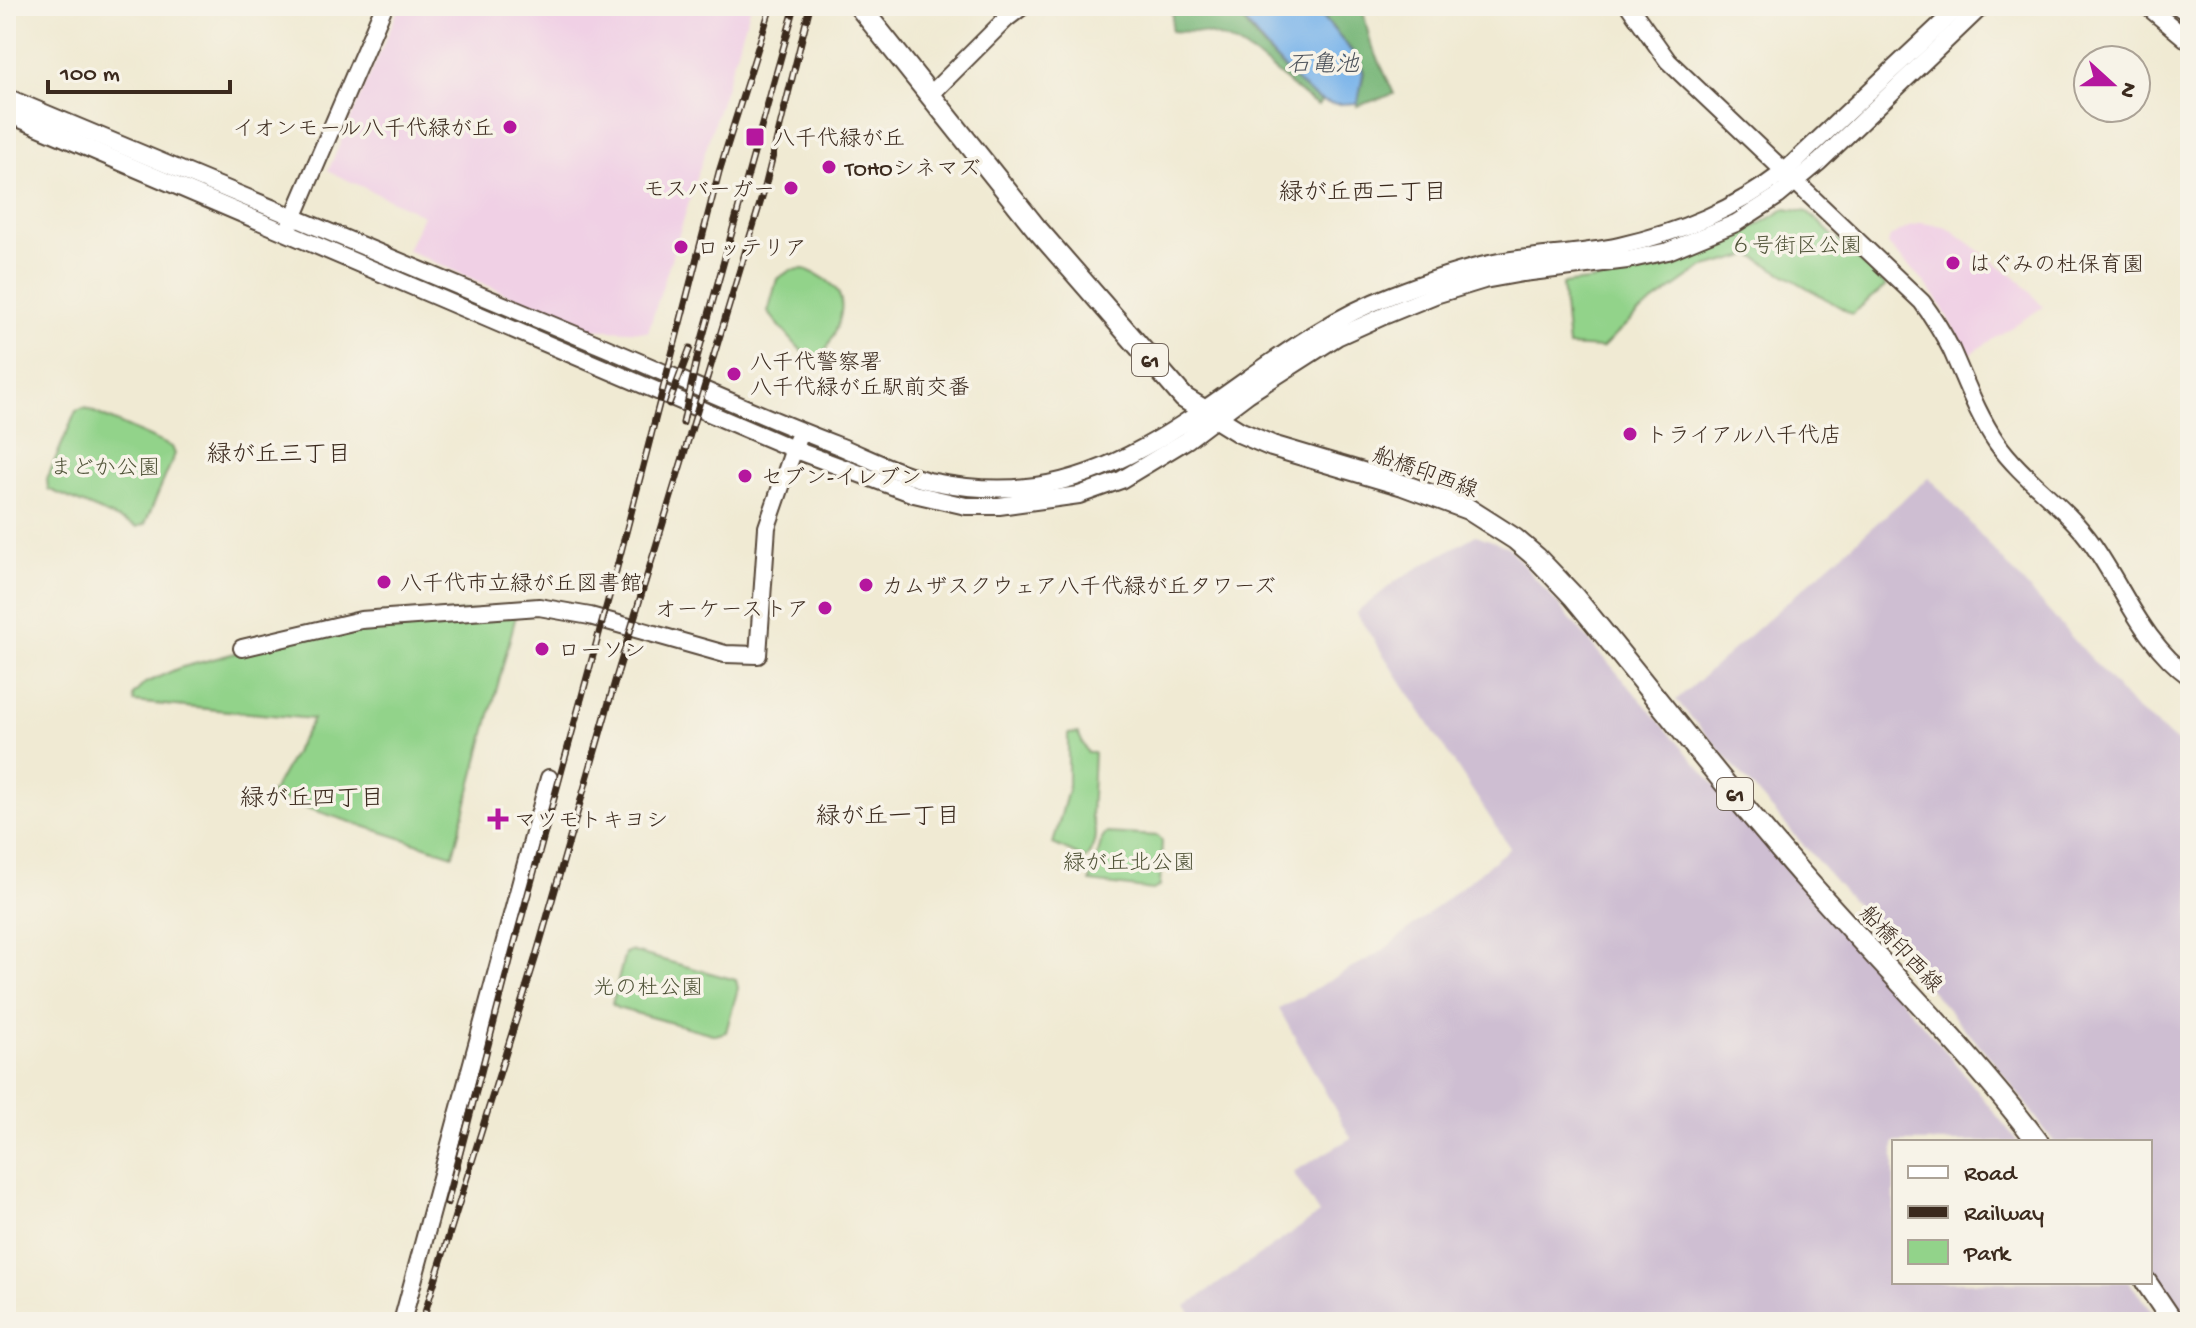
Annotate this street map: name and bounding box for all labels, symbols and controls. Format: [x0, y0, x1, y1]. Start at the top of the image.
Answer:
scale bar [48, 44, 230, 94]
north arrow [2072, 44, 2152, 124]
water label: 石亀池 [1287, 51, 1360, 81]
text: 100 m [59, 61, 120, 90]
text: N [2112, 78, 2142, 101]
place label: イオンモール八千代緑が丘 [232, 116, 494, 144]
marker: イオンモール八千代緑が丘 [501, 118, 519, 136]
marker: 八千代緑が丘 [744, 126, 766, 148]
place label: 八千代緑が丘 [773, 126, 905, 154]
marker: TOHOシネマズ [820, 158, 838, 176]
place label: TOHOシネマズ [843, 158, 981, 184]
place label: モスバーガー [643, 179, 775, 205]
marker: モスバーガー [782, 179, 800, 197]
district label: 緑が丘西二丁目 [1279, 180, 1447, 209]
park label: ６号街区公園 [1730, 234, 1862, 261]
marker: ロッテリア [672, 238, 690, 256]
place label: ロッテリア [697, 238, 807, 264]
place label: はぐみの杜保育園 [1969, 253, 2144, 280]
marker: はぐみの杜保育園 [1944, 254, 1962, 272]
road number: 61 [1132, 344, 1168, 376]
place label: 八千代警察署 八千代緑が丘駅前交番 [750, 350, 970, 403]
marker: 八千代警察署 八千代緑が丘駅前交番 [725, 365, 743, 383]
place label: トライアル八千代店 [1646, 423, 1842, 451]
marker: トライアル八千代店 [1621, 425, 1639, 443]
district label: 緑が丘三丁目 [207, 442, 351, 471]
street label: 船橋印西線 [1368, 443, 1481, 506]
park label: まどか公園 [50, 457, 160, 483]
place label: セブン-イレブン [761, 466, 922, 493]
marker: セブン-イレブン [736, 467, 754, 485]
place label: 八千代市立緑が丘図書館 [400, 571, 642, 599]
marker: 八千代市立緑が丘図書館 [375, 573, 393, 591]
place label: カムザスクウェア八千代緑が丘タワーズ [882, 574, 1276, 602]
marker: カムザスクウェア八千代緑が丘タワーズ [857, 576, 875, 594]
place label: オーケーストア [655, 599, 809, 625]
marker: オーケーストア [816, 599, 834, 617]
marker: ローソン [533, 640, 551, 658]
place label: ローソン [558, 640, 646, 666]
road number: 61 [1717, 778, 1753, 810]
district label: 緑が丘四丁目 [240, 786, 384, 815]
district label: 緑が丘一丁目 [816, 804, 960, 833]
marker: マツモトキヨシ [489, 810, 507, 828]
place label: マツモトキヨシ [514, 810, 668, 836]
park label: 緑が丘北公園 [1063, 851, 1195, 878]
street label: 船橋印西線 [1852, 901, 1947, 1000]
park label: 光の杜公園 [593, 976, 703, 1003]
legend [1892, 1140, 2152, 1284]
text: Road [1964, 1161, 2018, 1190]
text: Railway [1964, 1201, 2044, 1230]
text: Park [1963, 1241, 2012, 1270]

